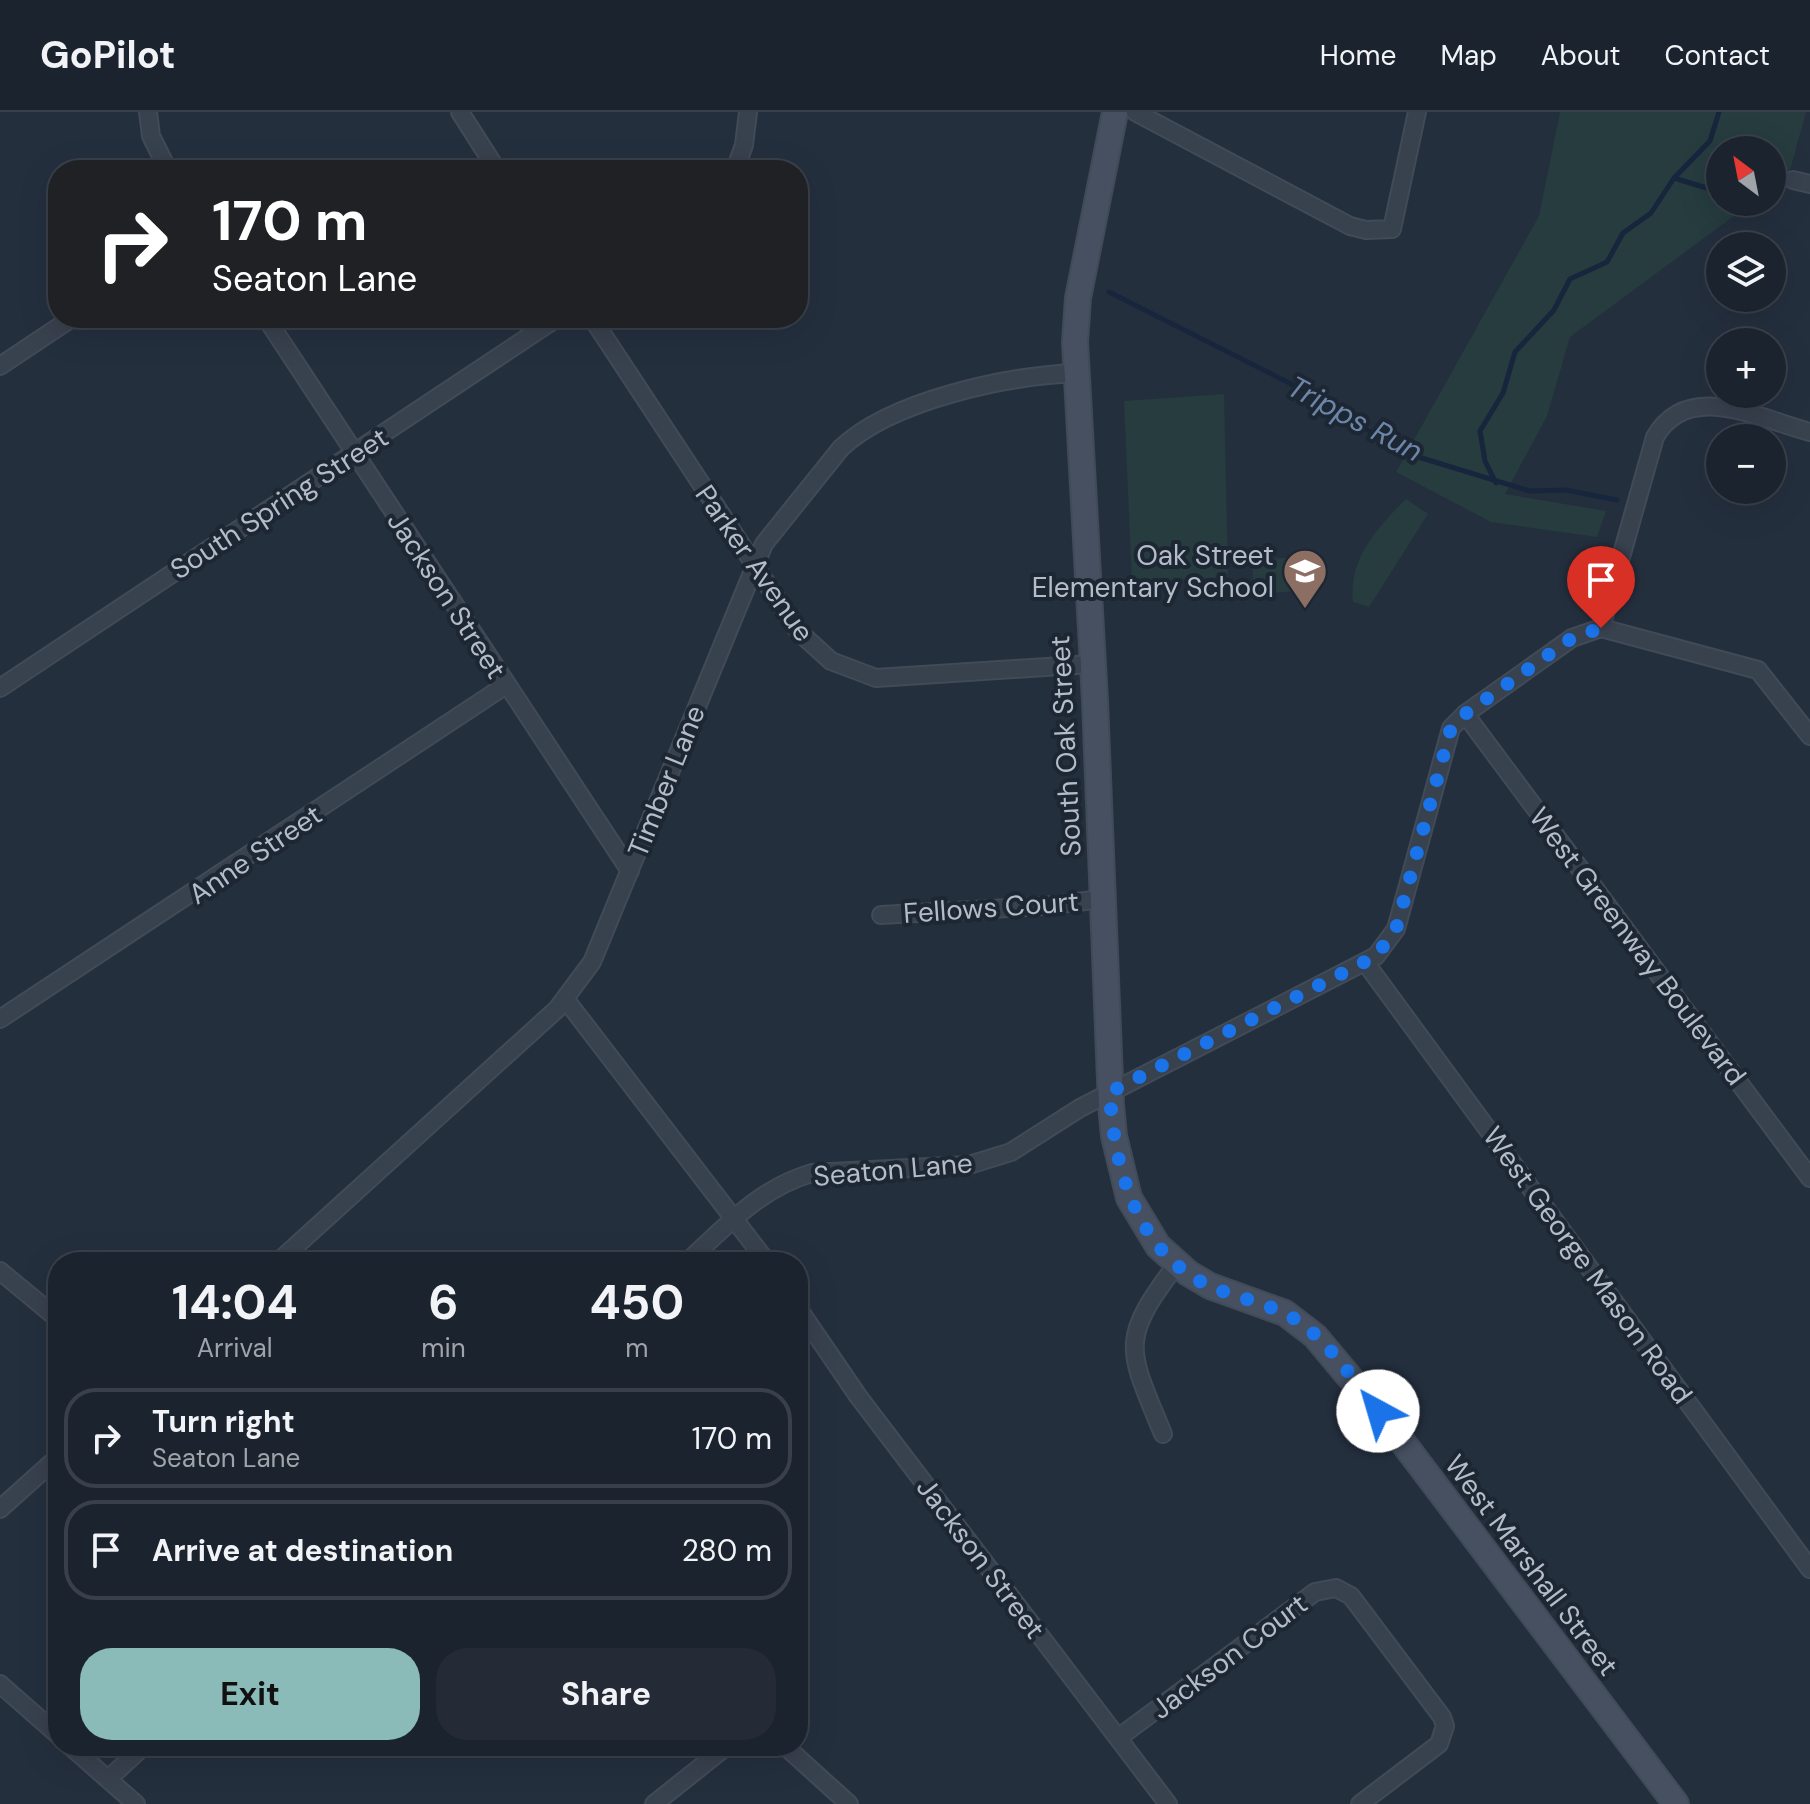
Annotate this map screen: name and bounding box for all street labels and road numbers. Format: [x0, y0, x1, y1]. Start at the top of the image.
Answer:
street label: South Spring Street [163, 419, 395, 588]
street label: Parker Avenue [687, 478, 822, 649]
street label: Jackson Street [379, 505, 514, 686]
street label: South Oak Street [1041, 635, 1090, 857]
street label: Timber Lane [619, 700, 714, 863]
street label: Anne Street [181, 796, 329, 913]
street label: West Greenway Boulevard [1521, 800, 1754, 1093]
street label: Fellows Court [902, 883, 1080, 932]
street label: West George Mason Road [1475, 1119, 1701, 1411]
street label: Seaton Lane [812, 1144, 974, 1195]
street label: West Marshall Street [1436, 1447, 1627, 1683]
street label: Jackson Street [908, 1470, 1053, 1646]
street label: Jackson Court [1144, 1585, 1315, 1727]

